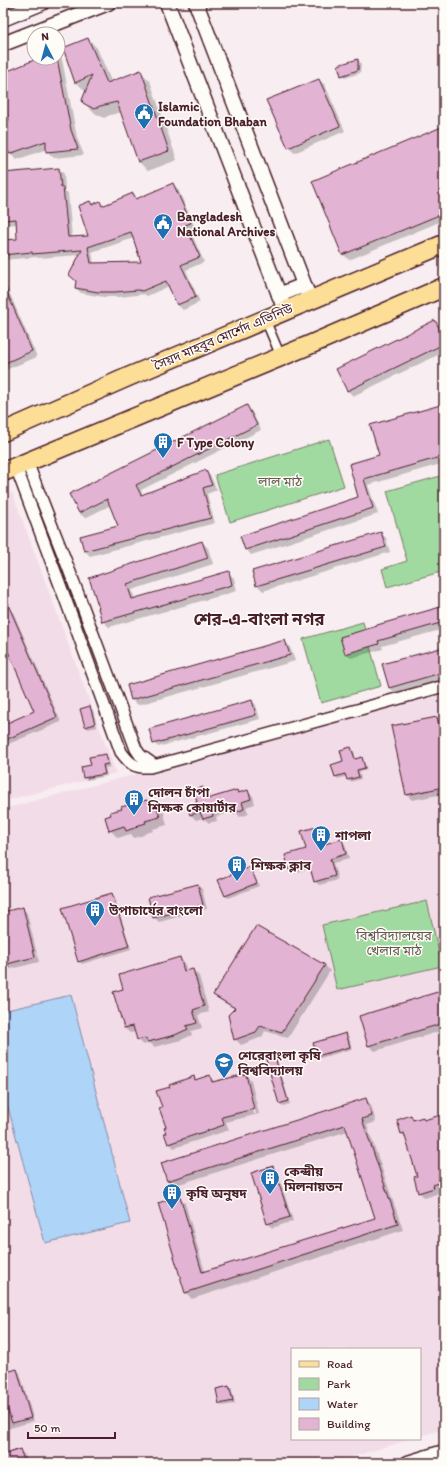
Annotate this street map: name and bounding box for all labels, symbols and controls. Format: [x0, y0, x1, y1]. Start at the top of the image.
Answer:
north arrow [26, 26, 66, 66]
text: N [41, 30, 49, 43]
place label: Islamic Foundation Bhaban [158, 99, 268, 129]
public building icon: Islamic Foundation Bhaban [133, 102, 155, 130]
place label: Bangladesh National Archives [177, 209, 275, 239]
public building icon: Bangladesh National Archives [152, 212, 174, 240]
street label: সৈয়দ মাহবুব মোর্শেদ এভিনিউ [150, 301, 296, 374]
building icon: F Type Colony [152, 431, 174, 459]
place label: F Type Colony [177, 435, 255, 451]
park label: লাল মাঠ [257, 474, 303, 489]
district label: শের-এ-বাংলা নগর [193, 609, 325, 629]
place label: দোলন চাঁপা শিক্ষক কোয়ার্টার [147, 785, 236, 815]
building icon: দোলন চাঁপা শিক্ষক কোয়ার্টার [123, 788, 145, 816]
building icon: শাপলা [310, 824, 332, 852]
place label: শাপলা [334, 828, 371, 843]
building icon: শিক্ষক ক্লাব [226, 854, 248, 882]
place label: শিক্ষক ক্লাব [250, 858, 311, 873]
building icon: উপাচার্যের বাংলো [84, 899, 106, 927]
place label: উপাচার্যের বাংলো [108, 902, 203, 918]
park label: বিশ্ববিদ্যালয়ের খেলার মাঠ [355, 928, 432, 958]
place label: শেরেবাংলা কৃষি বিশ্ববিদ্যালয় [237, 1048, 322, 1078]
school or university icon: শেরেবাংলা কৃষি বিশ্ববিদ্যালয় [213, 1051, 235, 1079]
place label: কেন্দ্রীয় মিলনায়তন [283, 1164, 344, 1194]
building icon: কেন্দ্রীয় মিলনায়তন [259, 1167, 281, 1195]
building icon: কৃষি অনুষদ [161, 1182, 183, 1210]
place label: কৃষি অনুষদ [185, 1186, 247, 1202]
legend [291, 1348, 421, 1440]
text: Road [327, 1357, 353, 1371]
text: Park [327, 1377, 351, 1391]
text: Water [327, 1397, 358, 1411]
scale bar [28, 1414, 115, 1440]
text: Building [327, 1417, 371, 1431]
text: 50 m [34, 1421, 60, 1435]

